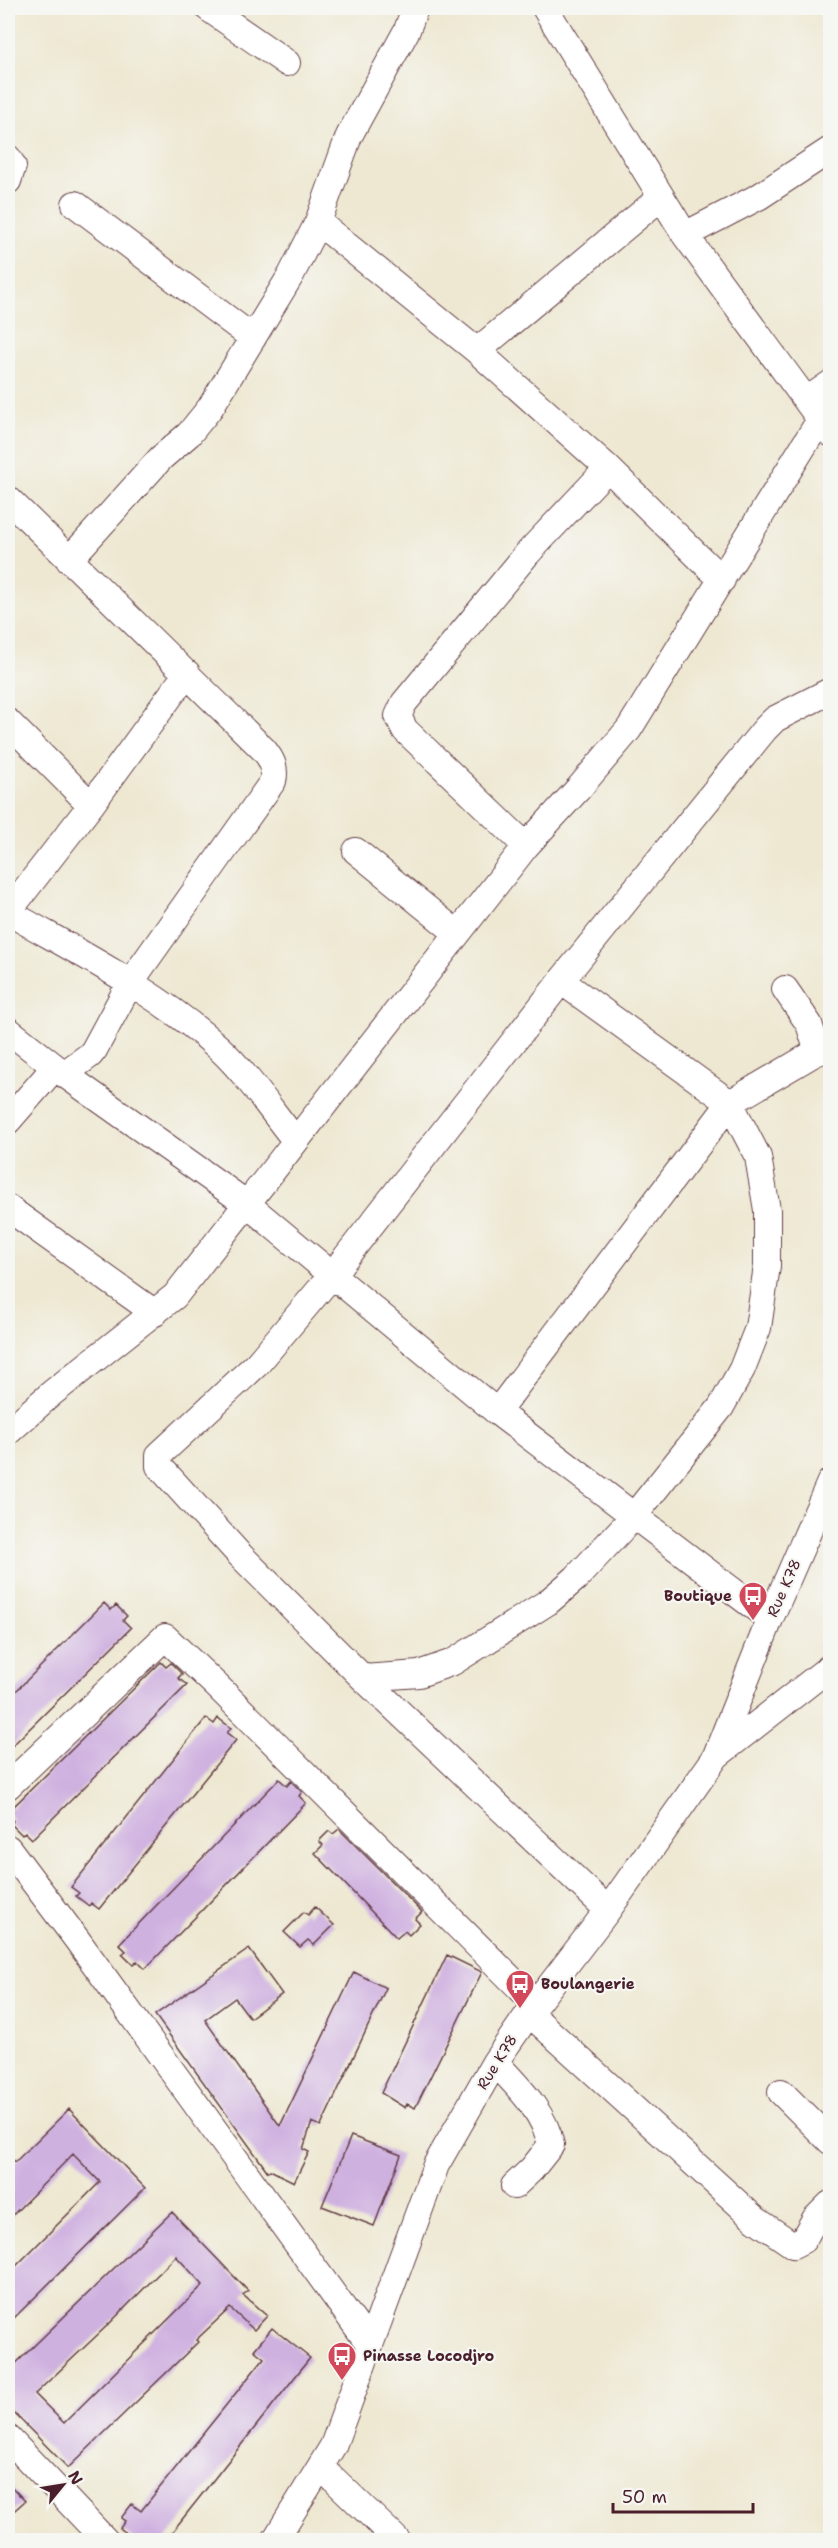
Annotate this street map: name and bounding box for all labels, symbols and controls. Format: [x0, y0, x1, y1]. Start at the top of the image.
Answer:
street label: Rue K78 [762, 1556, 806, 1620]
bus stop icon: Boutique [737, 1580, 769, 1622]
place label: Boutique [664, 1586, 732, 1606]
bus stop icon: Boulangerie [504, 1968, 536, 2010]
place label: Boulangerie [541, 1974, 635, 1994]
street label: Rue K78 [472, 2031, 522, 2093]
bus stop icon: Pinasse Locodjro [326, 2340, 358, 2382]
place label: Pinasse Locodjro [363, 2346, 494, 2366]
north arrow [33, 2455, 93, 2515]
text: N [63, 2467, 88, 2488]
scale bar [613, 2476, 752, 2514]
text: 50 m [622, 2485, 667, 2509]

